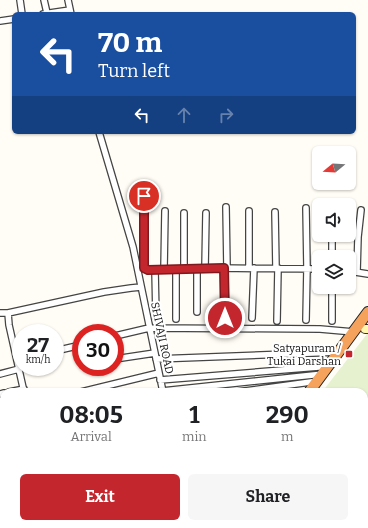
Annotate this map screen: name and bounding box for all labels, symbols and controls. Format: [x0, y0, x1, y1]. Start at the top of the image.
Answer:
text: 70 m [98, 26, 162, 59]
icon: left [32, 28, 84, 80]
text: Turn left [98, 60, 170, 82]
icon: left [131, 104, 153, 126]
icon: ahead [173, 104, 195, 126]
icon: right [215, 104, 237, 126]
north arrow [312, 146, 356, 190]
map controls [312, 146, 356, 294]
pin [127, 179, 161, 213]
icon: arrive [133, 185, 155, 207]
button: sound [312, 198, 356, 242]
button: layers [312, 250, 356, 294]
position arrow [204, 297, 246, 339]
street label: SHIVAJI ROAD [148, 301, 176, 375]
speed limit sign: 30 [72, 324, 124, 376]
text: 27 [27, 333, 49, 357]
place label: Satyapuram / Tukai Darshan [267, 342, 342, 368]
marker: Satyapuram / Tukai Darshan [344, 349, 354, 359]
text: km/h [26, 354, 50, 366]
text: 08:05 [59, 401, 123, 429]
text: 1 [189, 401, 200, 429]
text: 290 [266, 401, 309, 429]
text: Arrival [70, 429, 112, 444]
text: min [182, 429, 207, 444]
text: m [281, 429, 294, 444]
button: Exit [20, 474, 180, 520]
button: Share [188, 474, 348, 520]

